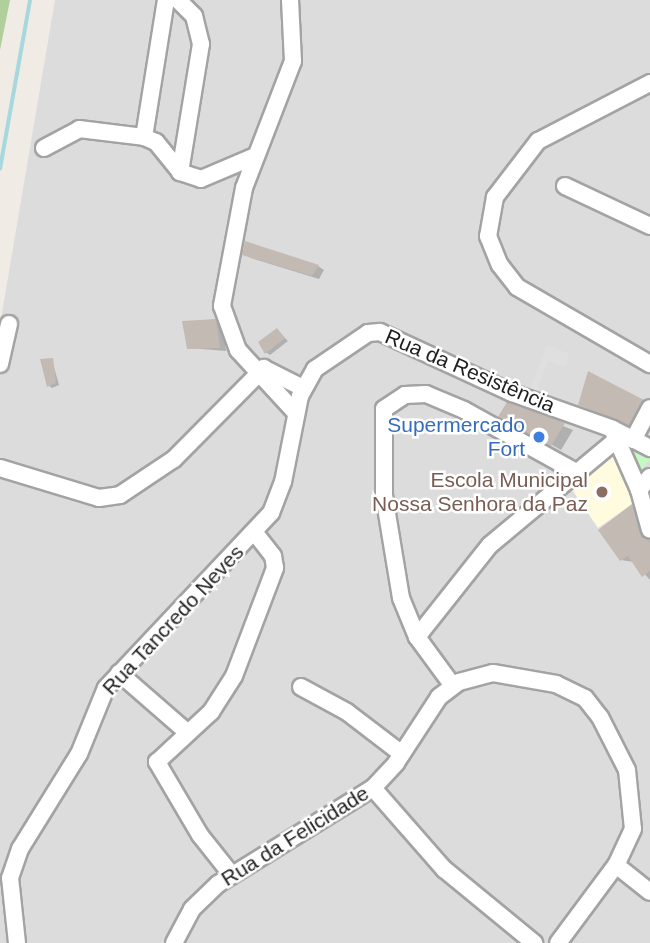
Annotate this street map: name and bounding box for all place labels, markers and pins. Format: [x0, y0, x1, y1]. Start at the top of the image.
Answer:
place label: Supermercado Fort [387, 412, 525, 462]
marker: Supermercado Fort [531, 429, 547, 445]
place label: Escola Municipal Nossa Senhora da Paz [372, 467, 588, 517]
marker: Escola Municipal Nossa Senhora da Paz [594, 484, 610, 500]

